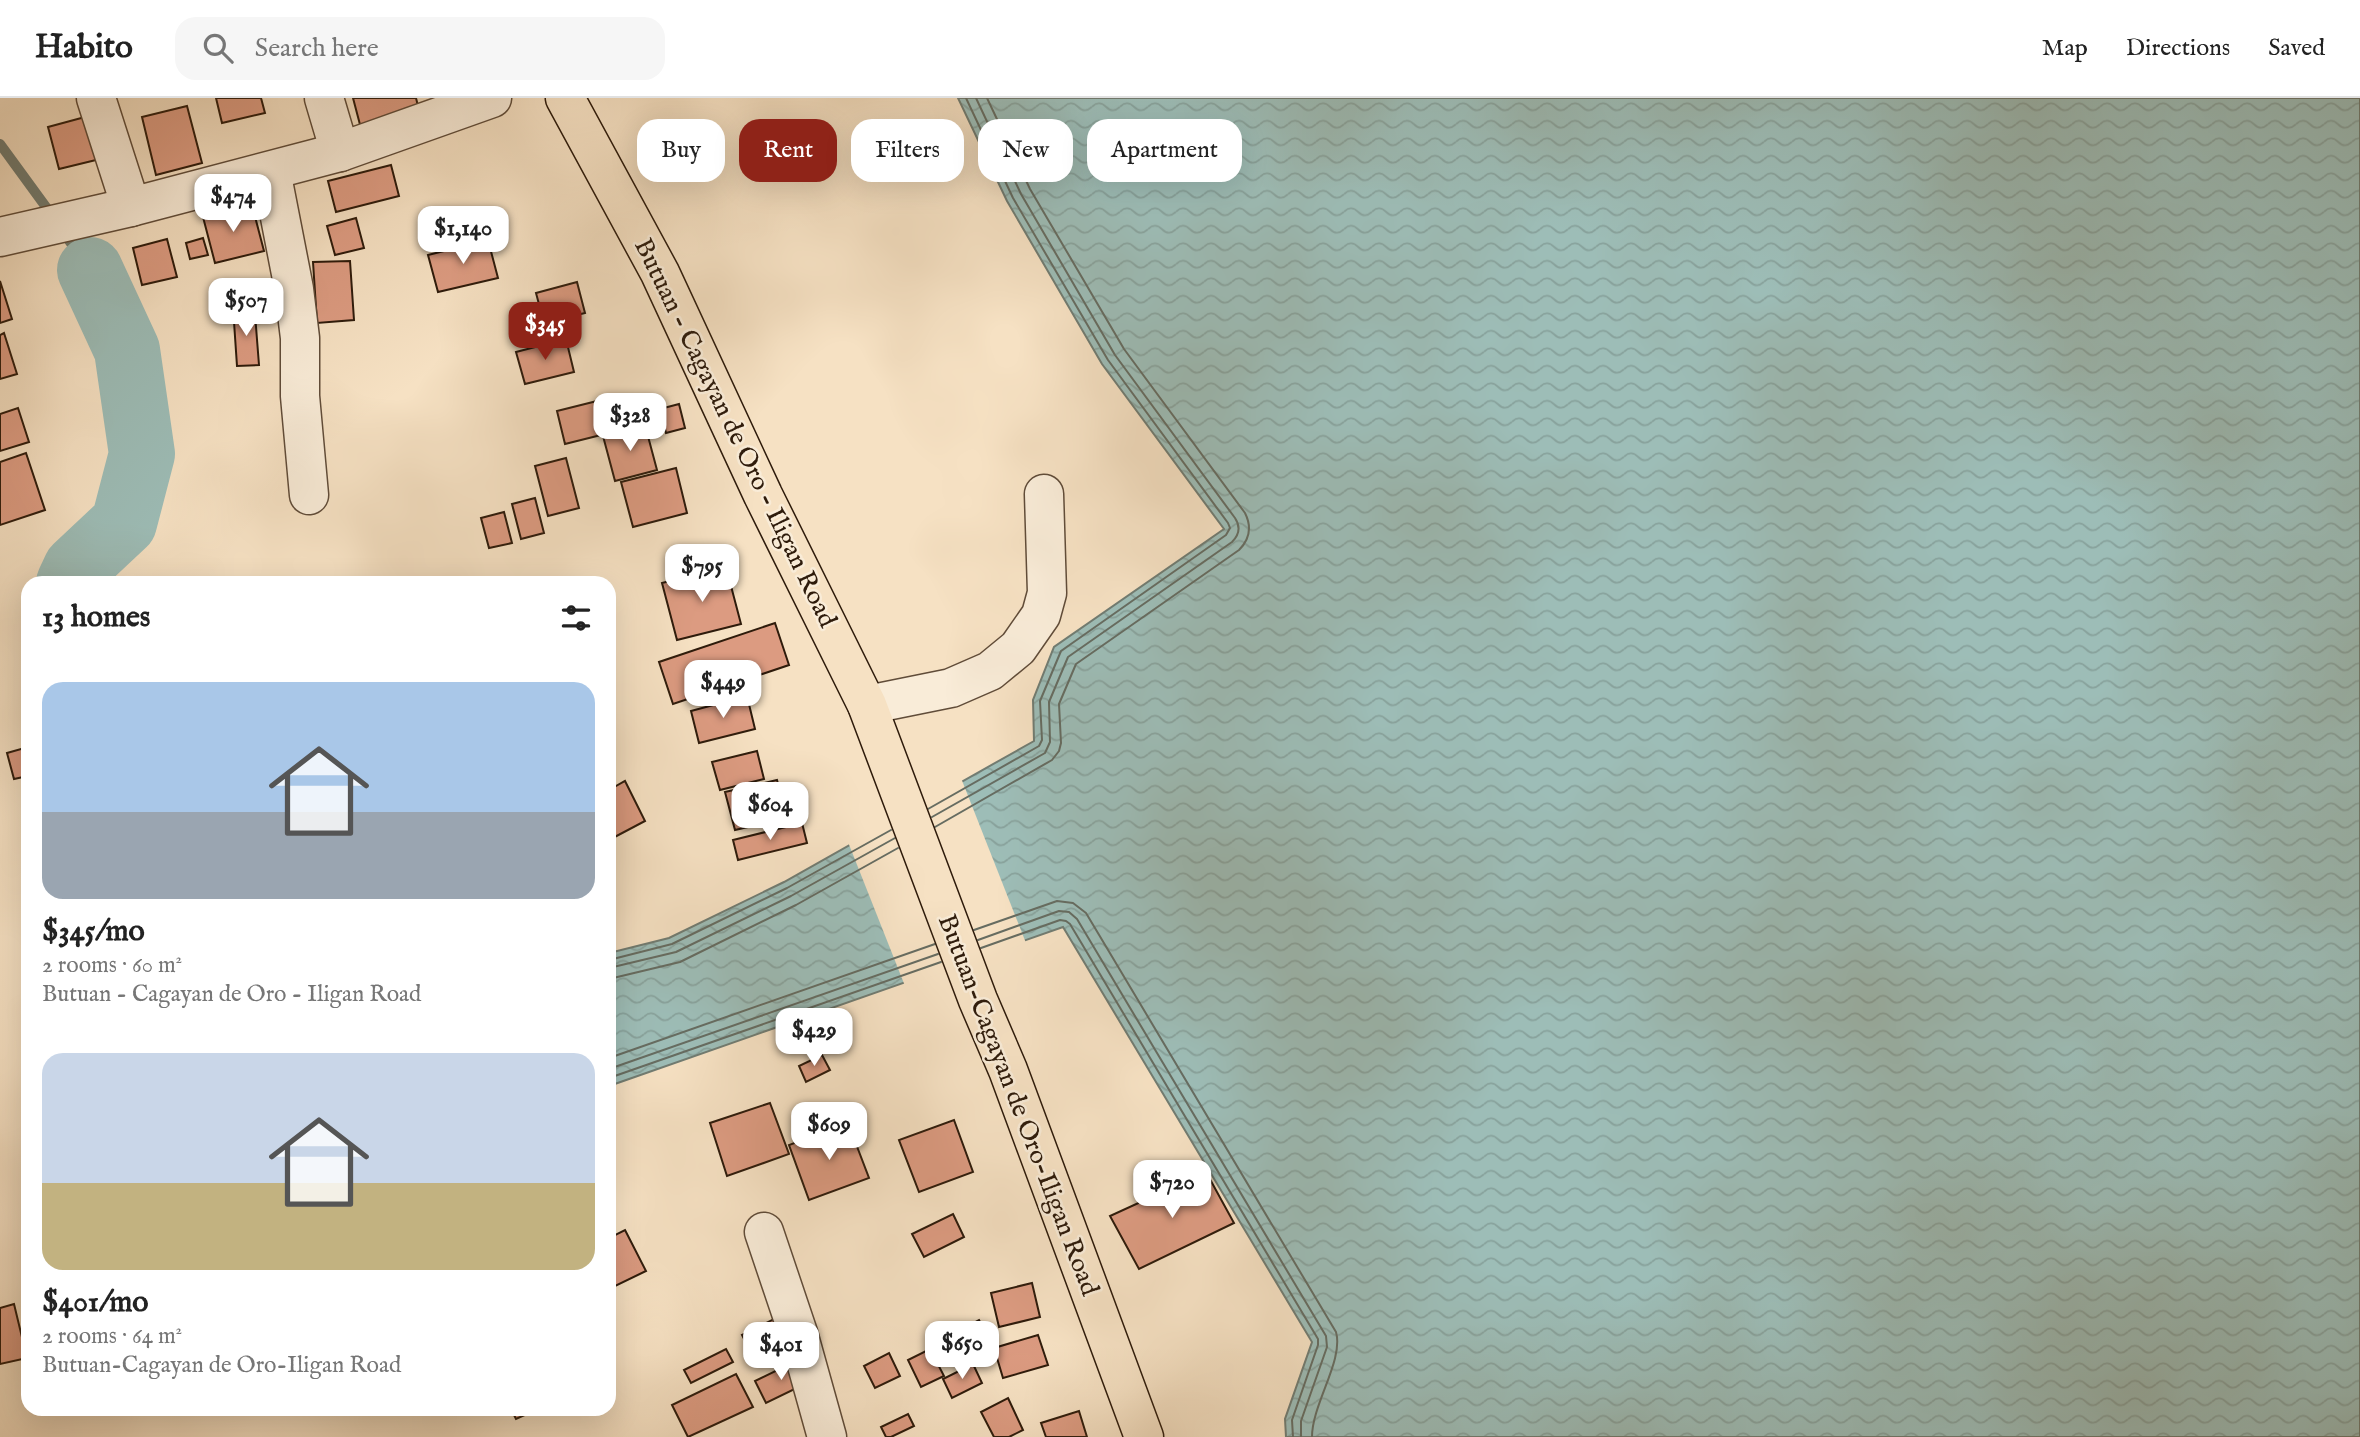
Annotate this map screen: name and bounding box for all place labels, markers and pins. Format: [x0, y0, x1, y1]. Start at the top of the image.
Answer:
pin: $474 [192, 174, 274, 234]
pin: $1,140 [406, 206, 520, 266]
pin: $507 [205, 278, 287, 338]
pin: $345 [504, 302, 586, 362]
pin: $328 [589, 394, 671, 453]
pin: $795 [661, 545, 743, 604]
pin: $449 [682, 660, 764, 720]
pin: $604 [729, 782, 811, 842]
pin: $429 [773, 1009, 855, 1068]
pin: $609 [788, 1102, 870, 1162]
pin: $720 [1131, 1160, 1213, 1220]
pin: $401 [740, 1322, 822, 1382]
pin: $650 [921, 1322, 1003, 1381]

